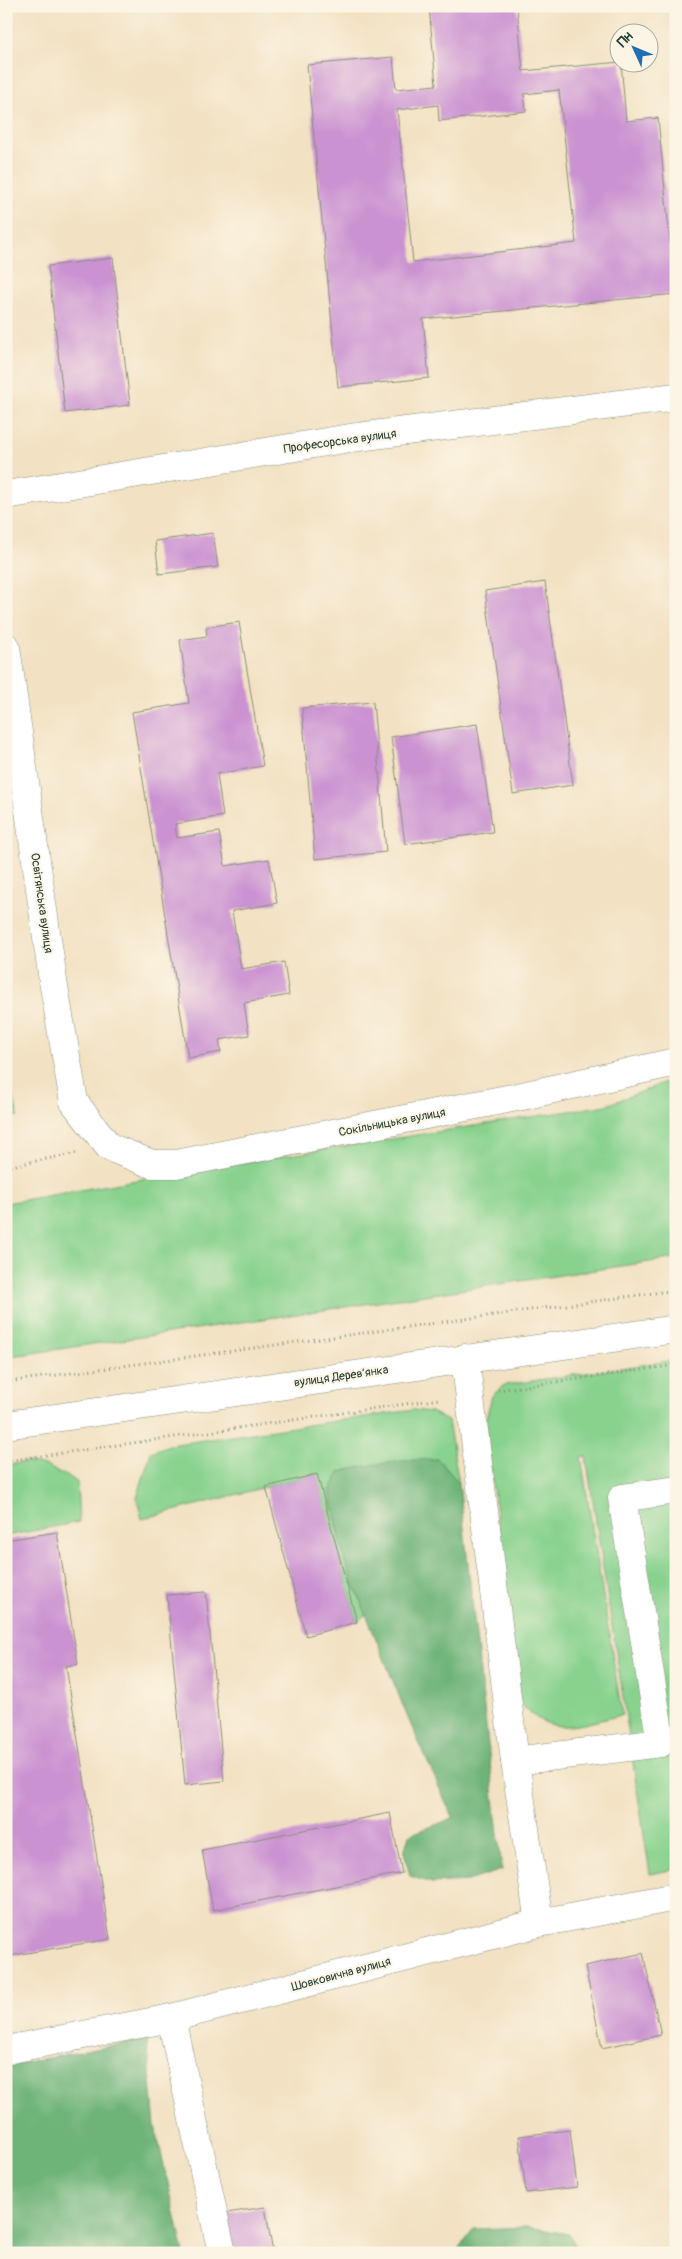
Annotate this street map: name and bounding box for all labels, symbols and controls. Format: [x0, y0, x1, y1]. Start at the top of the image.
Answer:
north arrow [610, 22, 660, 72]
text: Пн [614, 28, 636, 51]
street label: Професорська вулиця [283, 426, 398, 457]
street label: Освітянська вулиця [27, 852, 56, 955]
street label: Сокільницька вулиця [337, 1105, 447, 1140]
street label: вулиця Дерев’янка [293, 1362, 390, 1391]
street label: Шовковична вулиця [290, 1954, 393, 1995]

